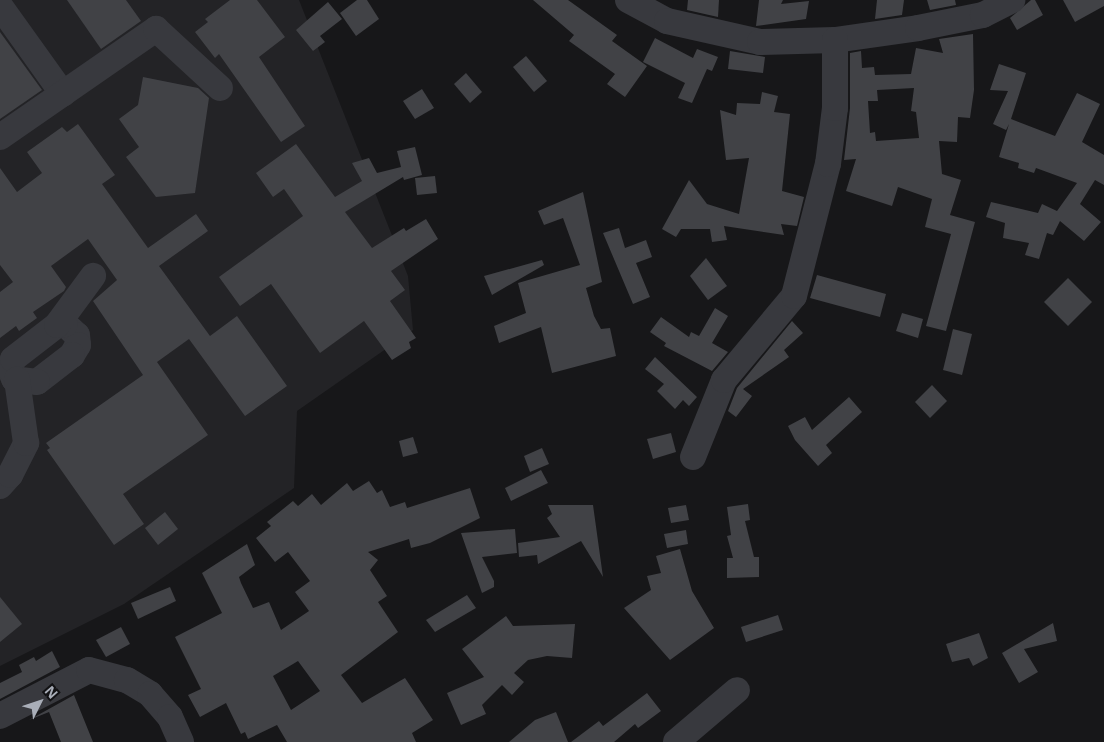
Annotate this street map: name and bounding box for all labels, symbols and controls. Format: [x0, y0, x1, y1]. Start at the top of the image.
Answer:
north arrow [15, 677, 65, 727]
text: N [41, 681, 63, 702]

